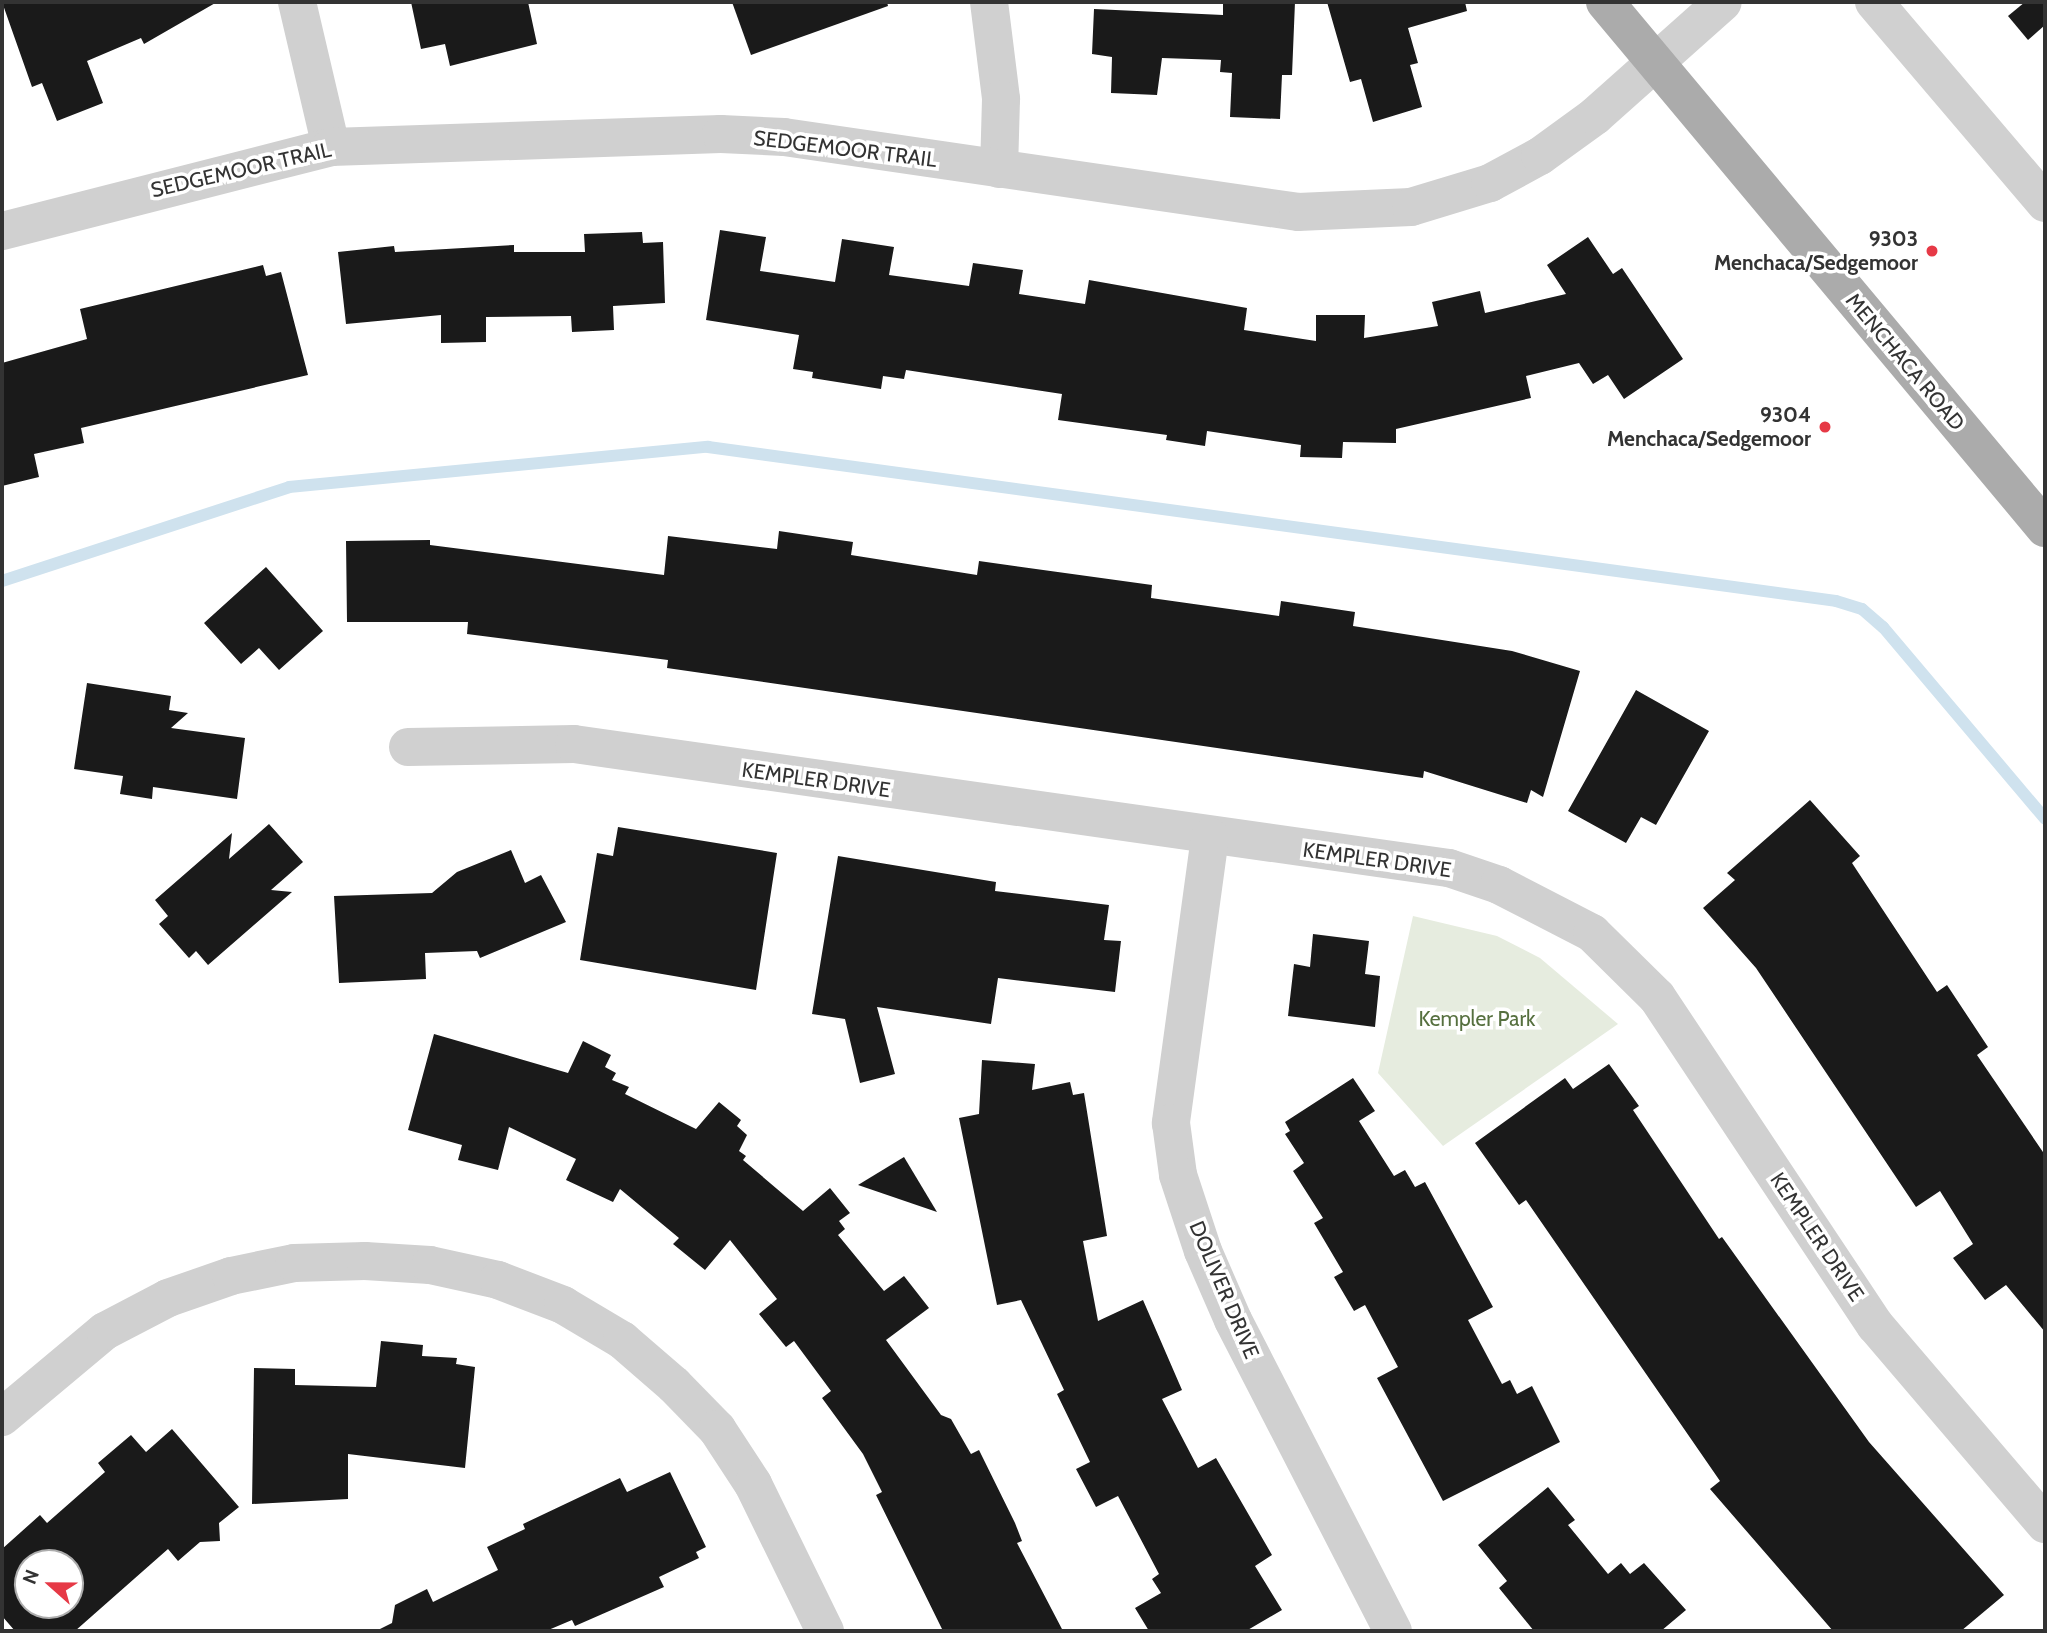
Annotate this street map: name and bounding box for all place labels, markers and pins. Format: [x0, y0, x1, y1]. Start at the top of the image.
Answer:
place label: 9303 Menchaca/Sedgemoor [1714, 226, 1918, 276]
marker: 9303 Menchaca/Sedgemoor [1924, 243, 1940, 259]
place label: 9304 Menchaca/Sedgemoor [1607, 402, 1811, 452]
marker: 9304 Menchaca/Sedgemoor [1817, 419, 1833, 435]

